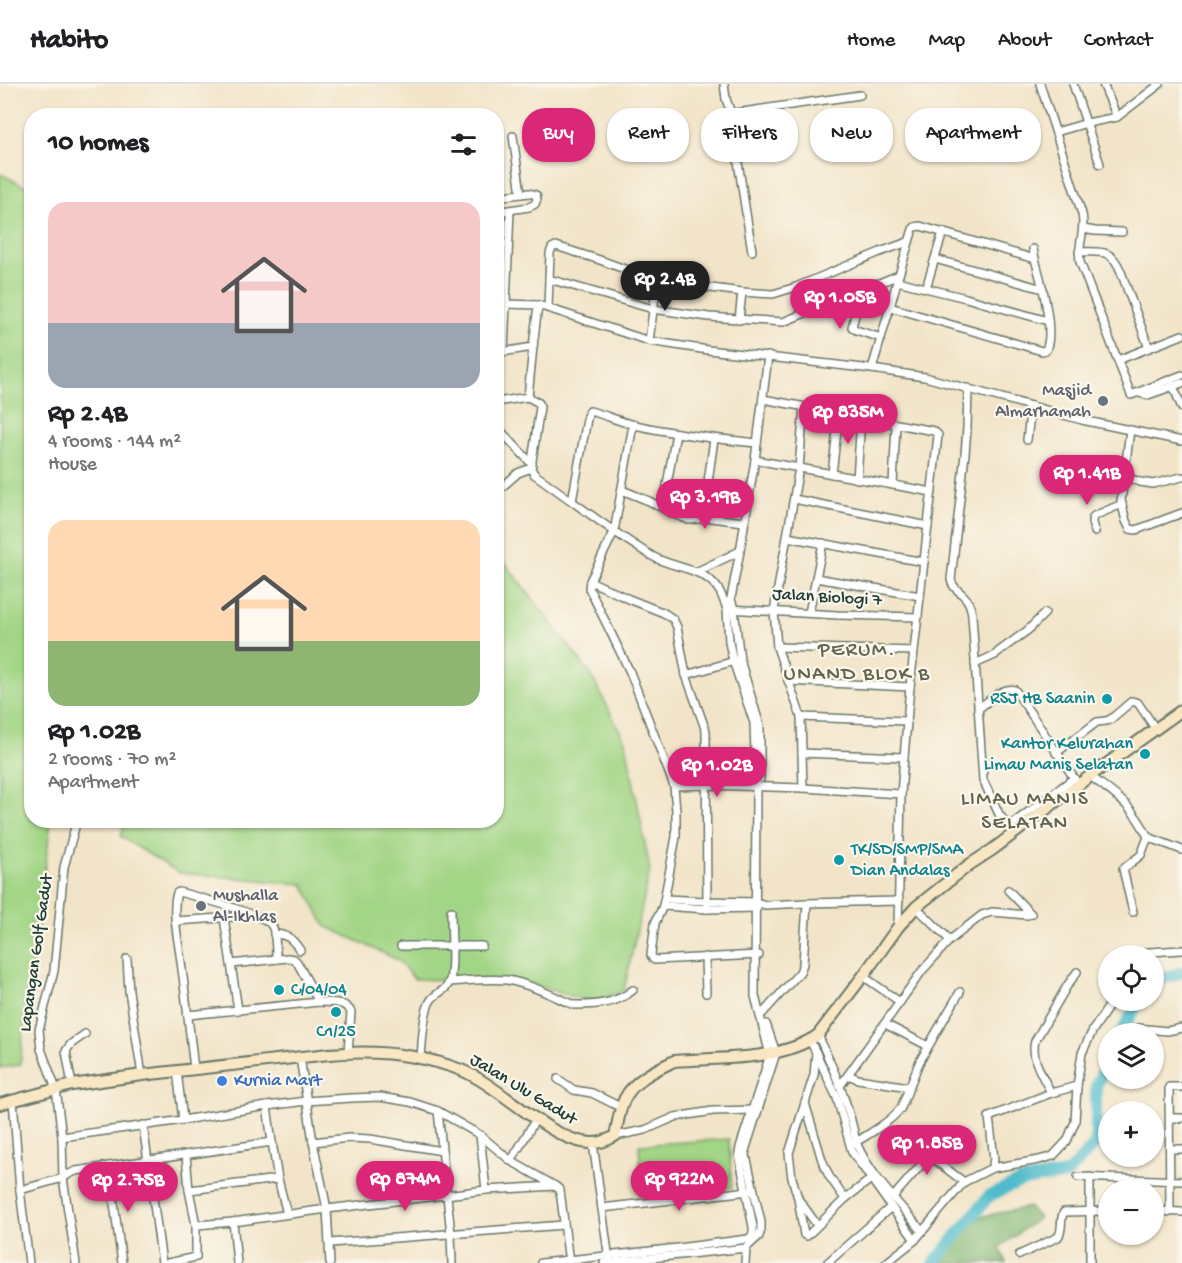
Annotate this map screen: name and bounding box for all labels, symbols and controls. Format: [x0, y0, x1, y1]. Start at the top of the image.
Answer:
text: Habito [30, 25, 108, 58]
text: Home [847, 29, 895, 54]
text: Map [928, 29, 965, 54]
text: About [998, 29, 1051, 54]
text: Contact [1084, 29, 1152, 54]
chip: Buy [522, 108, 595, 162]
chip: Rent [607, 108, 689, 162]
chip: Filters [701, 108, 798, 162]
chip: New [810, 108, 893, 162]
chip: Apartment [905, 108, 1041, 162]
icon: filters [447, 128, 480, 161]
text: 10 homes [48, 129, 148, 160]
icon: home [210, 241, 318, 349]
pin: Rp 2.4B [610, 261, 720, 312]
text: Rp 2.4B [635, 269, 695, 292]
pin: Rp 1.05B [778, 279, 902, 330]
text: Rp 1.05B [804, 287, 876, 310]
place label: Masjid Almarhamah [995, 381, 1092, 423]
pin: Rp 835M [793, 394, 903, 445]
marker: Masjid Almarhamah [1096, 394, 1110, 408]
text: Rp 2.4B [48, 400, 127, 431]
text: Rp 835M [813, 402, 883, 425]
text: 4 rooms · 144 m² [48, 431, 181, 454]
text: House [48, 454, 97, 477]
pin: Rp 1.41B [1025, 455, 1149, 506]
text: Rp 1.41B [1053, 463, 1121, 486]
pin: Rp 3.19B [643, 479, 767, 530]
text: Rp 3.19B [670, 487, 740, 510]
icon: home [210, 559, 318, 667]
street label: Jalan Biologi 7 [772, 585, 883, 611]
district label: PERUM. UNAND BLOK B [784, 639, 930, 688]
place label: RSJ HB Saanin [990, 689, 1095, 710]
marker: RSJ HB Saanin [1100, 692, 1114, 706]
text: Rp 1.02B [48, 718, 140, 749]
place label: Kantor Kelurahan Limau Manis Selatan [984, 734, 1133, 776]
pin: Rp 1.02B [655, 747, 779, 798]
marker: Kantor Kelurahan Limau Manis Selatan [1138, 747, 1152, 761]
text: 2 rooms · 70 m² [48, 749, 176, 772]
text: Rp 1.02B [682, 755, 752, 778]
text: Apartment [48, 772, 138, 795]
district label: LIMAU MANIS SELATAN [961, 788, 1089, 837]
place label: TK/SD/SMP/SMA Dian Andalas [850, 840, 965, 882]
marker: TK/SD/SMP/SMA Dian Andalas [832, 853, 846, 867]
street label: Lapangan Golf Gadut [16, 871, 59, 1033]
place label: Mushalla Al-Ikhlas [213, 886, 279, 928]
marker: Mushalla Al-Ikhlas [194, 899, 208, 913]
map controls [1098, 945, 1164, 1245]
button: locate [1098, 945, 1164, 1011]
place label: C/04/04 [291, 980, 347, 1001]
marker: C/04/04 [272, 983, 286, 997]
marker: C1/25 [329, 1005, 343, 1019]
place label: C1/25 [316, 1022, 356, 1043]
button: layers [1098, 1023, 1164, 1089]
street label: Jalan Ulu Gadut [466, 1050, 582, 1131]
place label: Kurnia Mart [234, 1071, 323, 1092]
marker: Kurnia Mart [215, 1074, 229, 1088]
button: + [1098, 1101, 1164, 1167]
pin: Rp 1.85B [865, 1125, 989, 1176]
text: Rp 1.85B [891, 1133, 963, 1156]
pin: Rp 874M [350, 1161, 460, 1212]
pin: Rp 922M [624, 1161, 734, 1212]
pin: Rp 2.75B [66, 1162, 190, 1213]
text: Rp 874M [370, 1169, 440, 1192]
text: Rp 922M [645, 1169, 713, 1192]
text: Rp 2.75B [92, 1170, 164, 1193]
button: − [1098, 1179, 1164, 1245]

